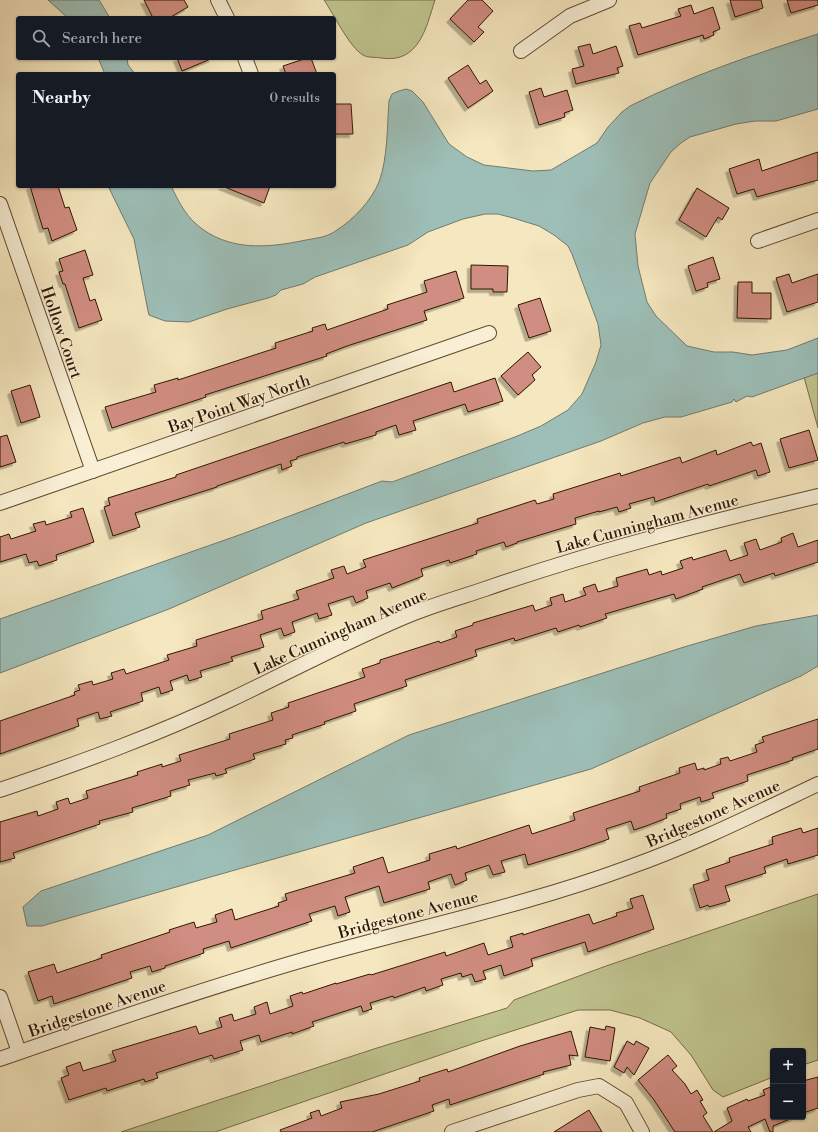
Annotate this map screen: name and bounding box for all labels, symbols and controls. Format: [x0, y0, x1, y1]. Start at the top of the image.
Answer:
search box [16, 16, 336, 60]
icon: search [30, 27, 52, 49]
text: Search here [62, 29, 142, 48]
text: Nearby [32, 87, 91, 109]
text: 0 results [269, 90, 320, 106]
street label: Hollow Court [36, 283, 86, 381]
street label: Bay Point Way North [165, 370, 313, 438]
street label: Lake Cunningham Avenue [554, 490, 741, 558]
street label: Lake Cunningham Avenue [250, 584, 430, 679]
street label: Bridgestone Avenue [643, 775, 783, 853]
street label: Bridgestone Avenue [335, 887, 481, 944]
street label: Bridgestone Avenue [25, 976, 169, 1042]
map controls [770, 1048, 806, 1120]
button: + [770, 1048, 806, 1084]
button: − [770, 1084, 806, 1120]

